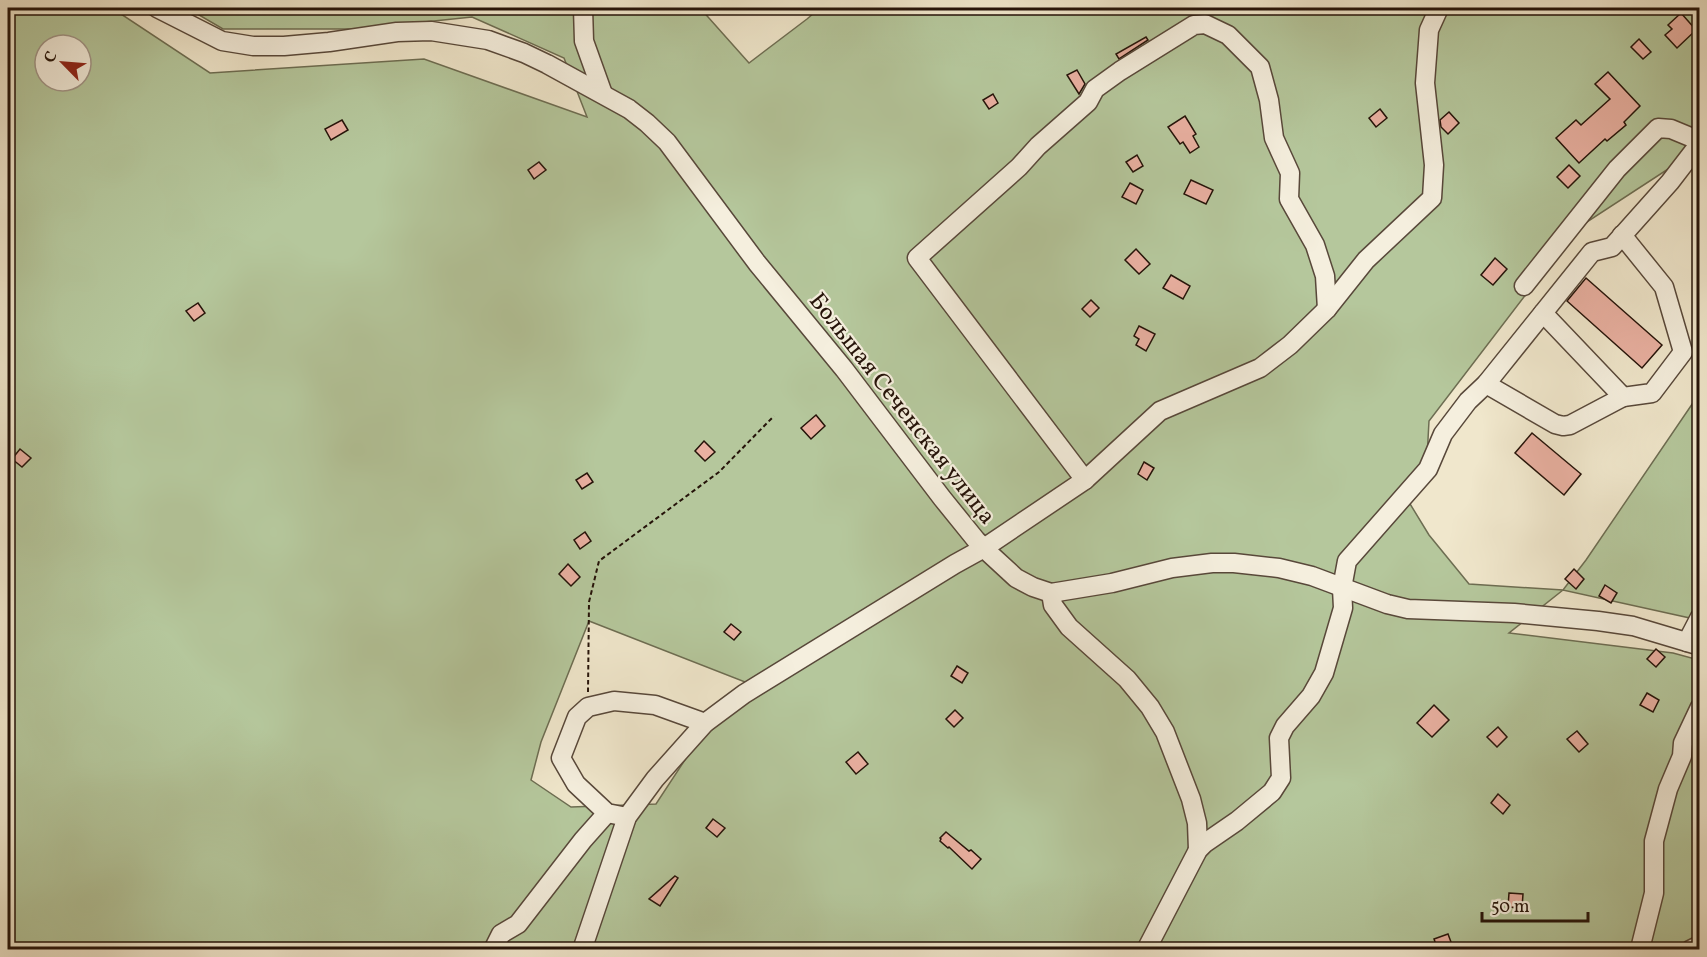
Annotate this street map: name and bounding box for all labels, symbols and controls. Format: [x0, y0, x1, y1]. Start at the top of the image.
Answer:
north arrow [33, 33, 93, 93]
text: С [39, 48, 63, 67]
street label: Большая Сеченская улица [800, 286, 1003, 533]
scale bar [1482, 885, 1588, 923]
text: 50 m [1491, 895, 1530, 920]

